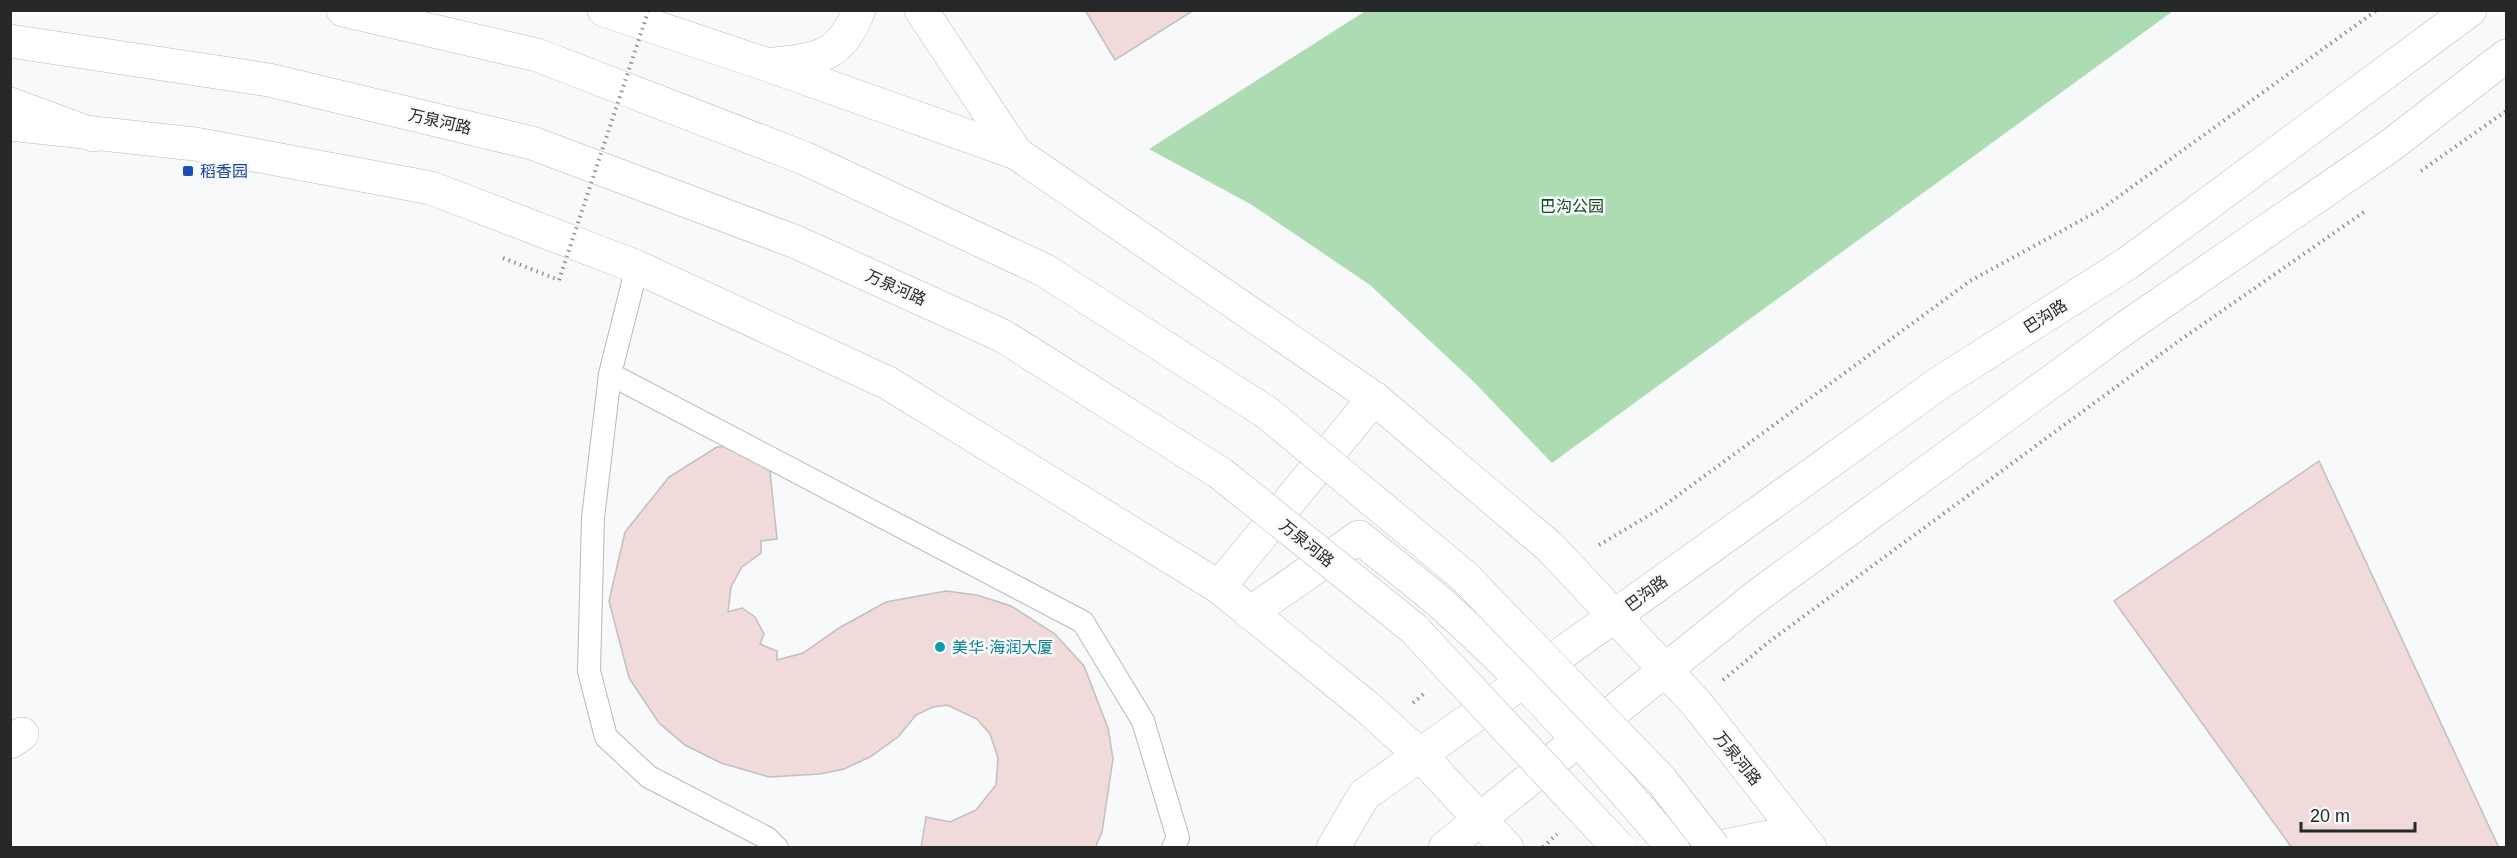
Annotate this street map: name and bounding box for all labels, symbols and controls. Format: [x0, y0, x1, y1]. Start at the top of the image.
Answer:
street label: 万泉河路 [407, 106, 473, 137]
place label: 稻香园 [200, 163, 248, 180]
marker: 稻香园 [181, 164, 195, 178]
park label: 巴沟公园 [1540, 198, 1604, 215]
street label: 万泉河路 [863, 267, 928, 308]
street label: 巴沟路 [2021, 296, 2070, 337]
street label: 万泉河路 [1276, 517, 1337, 570]
street label: 巴沟路 [1622, 572, 1671, 615]
place label: 美华·海润大厦 [952, 639, 1053, 656]
marker: 美华·海润大厦 [933, 640, 947, 654]
street label: 万泉河路 [1711, 728, 1764, 789]
scale bar [2301, 795, 2415, 833]
text: 20 m [2310, 806, 2350, 826]

